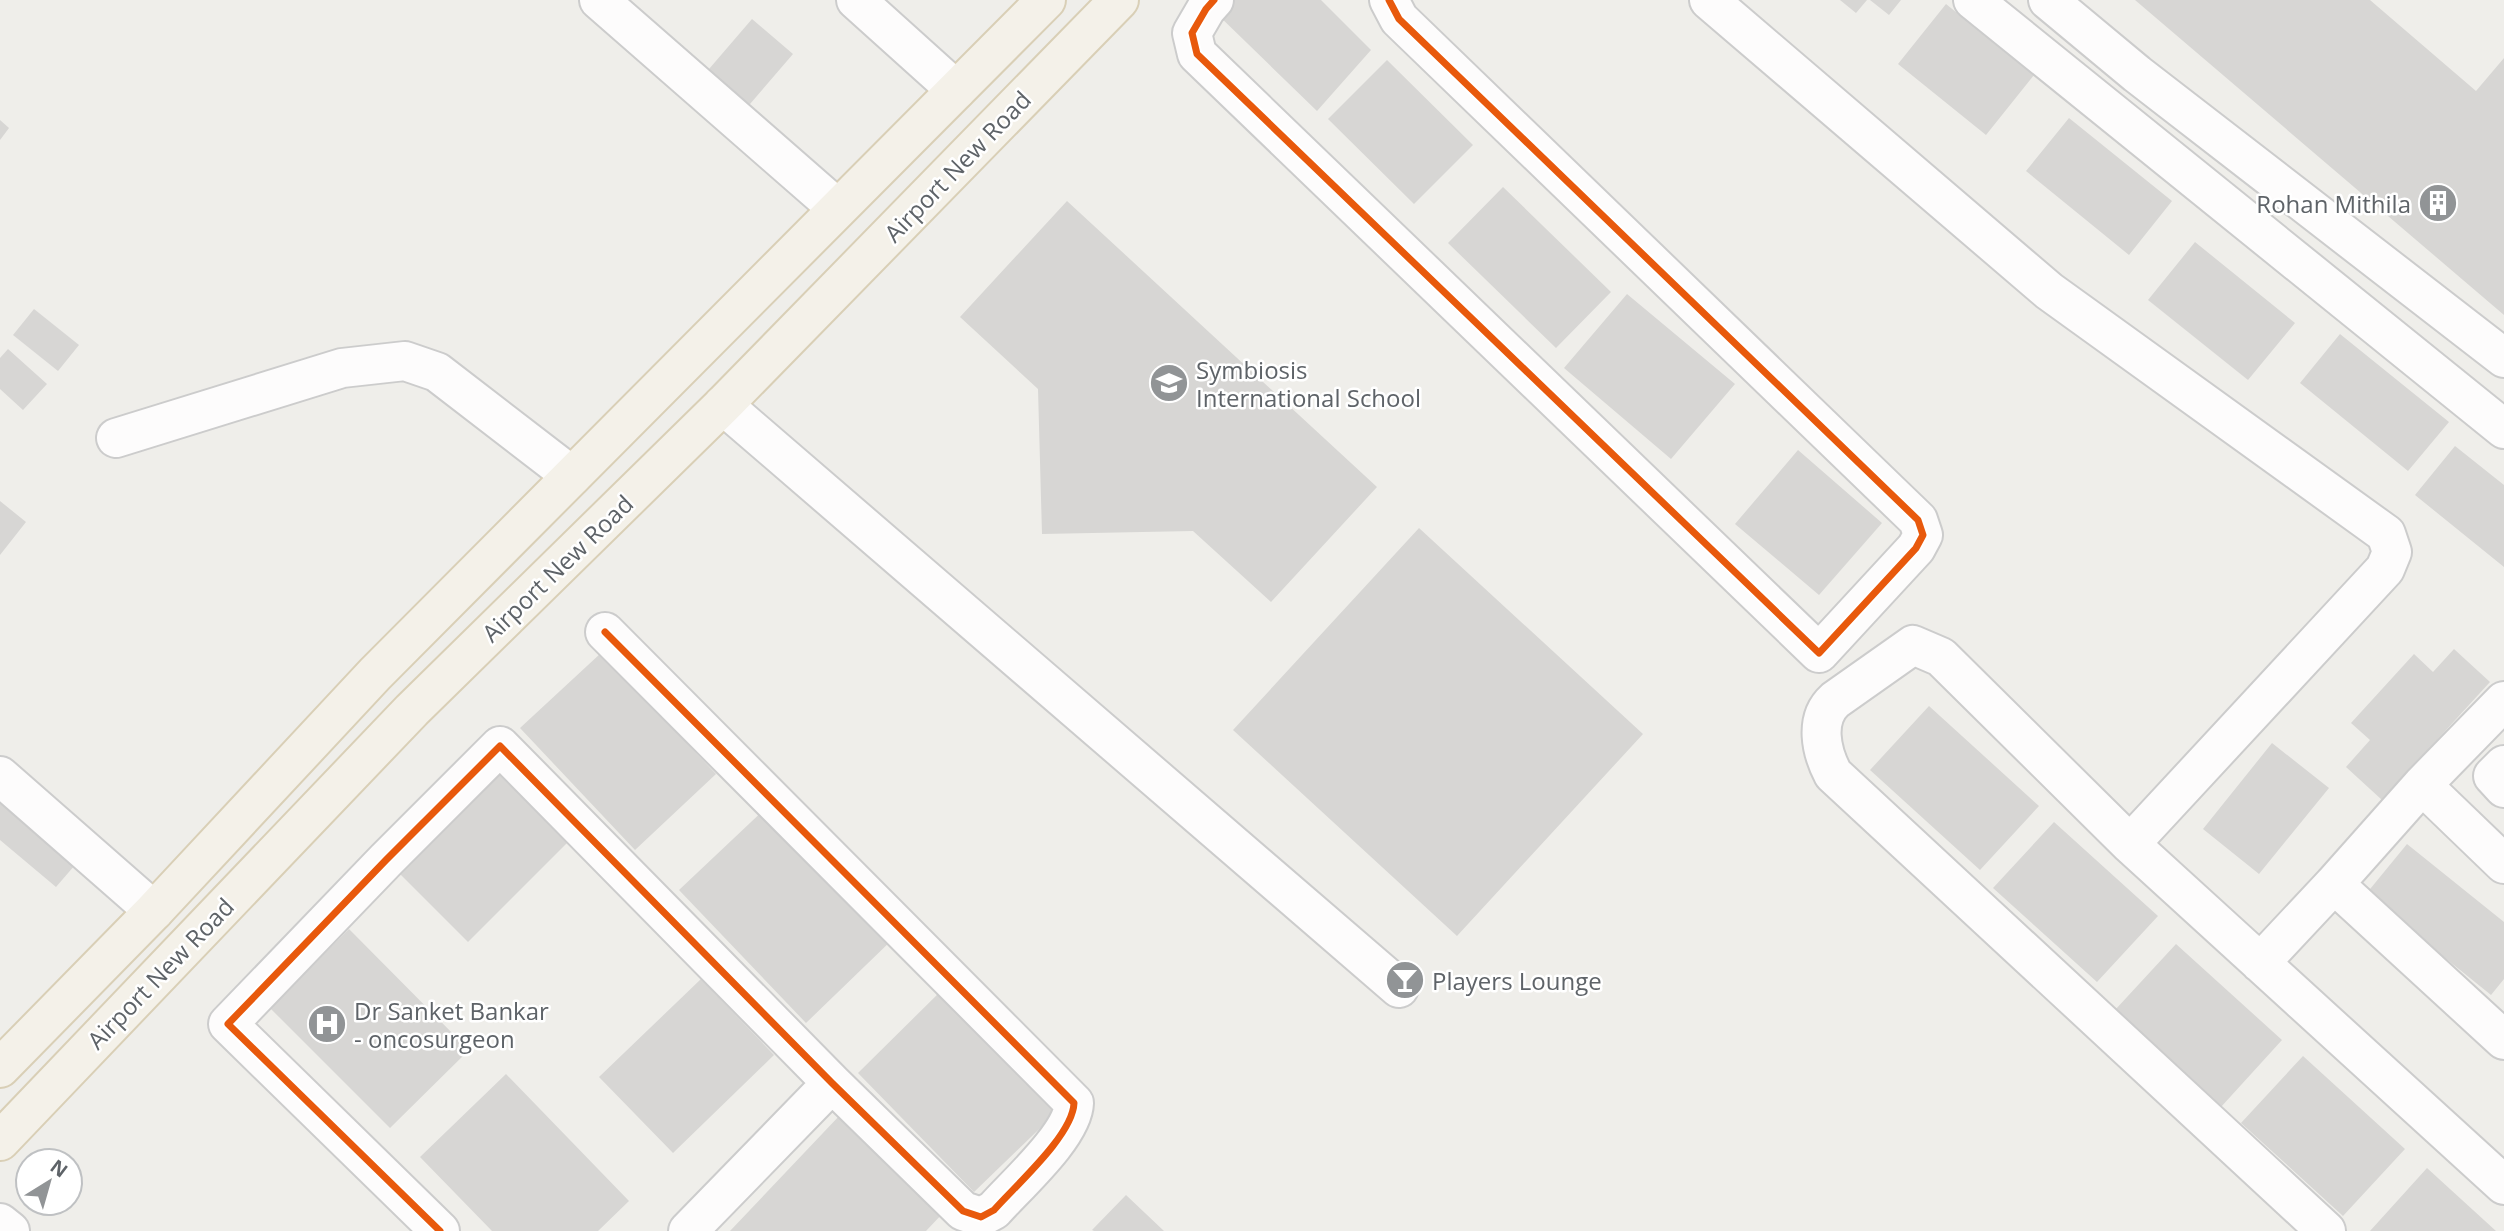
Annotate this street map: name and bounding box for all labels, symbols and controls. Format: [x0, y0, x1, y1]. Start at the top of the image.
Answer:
street label: Airport New Road [876, 83, 1038, 249]
building icon: Rohan Mithila [2417, 182, 2459, 224]
place label: Rohan Mithila [2256, 187, 2411, 220]
place label: Symbiosis International School [1196, 353, 1421, 414]
school or university icon: Symbiosis International School [1148, 362, 1190, 404]
street label: Airport New Road [474, 487, 640, 649]
street label: Airport New Road [79, 890, 241, 1056]
bar icon: Players Lounge [1384, 959, 1426, 1001]
place label: Players Lounge [1432, 964, 1602, 997]
place label: Dr Sanket Bankar - oncosurgeon [354, 994, 549, 1055]
hospital icon: Dr Sanket Bankar - oncosurgeon [306, 1003, 348, 1045]
north arrow [14, 1147, 84, 1217]
text: N [45, 1153, 73, 1183]

